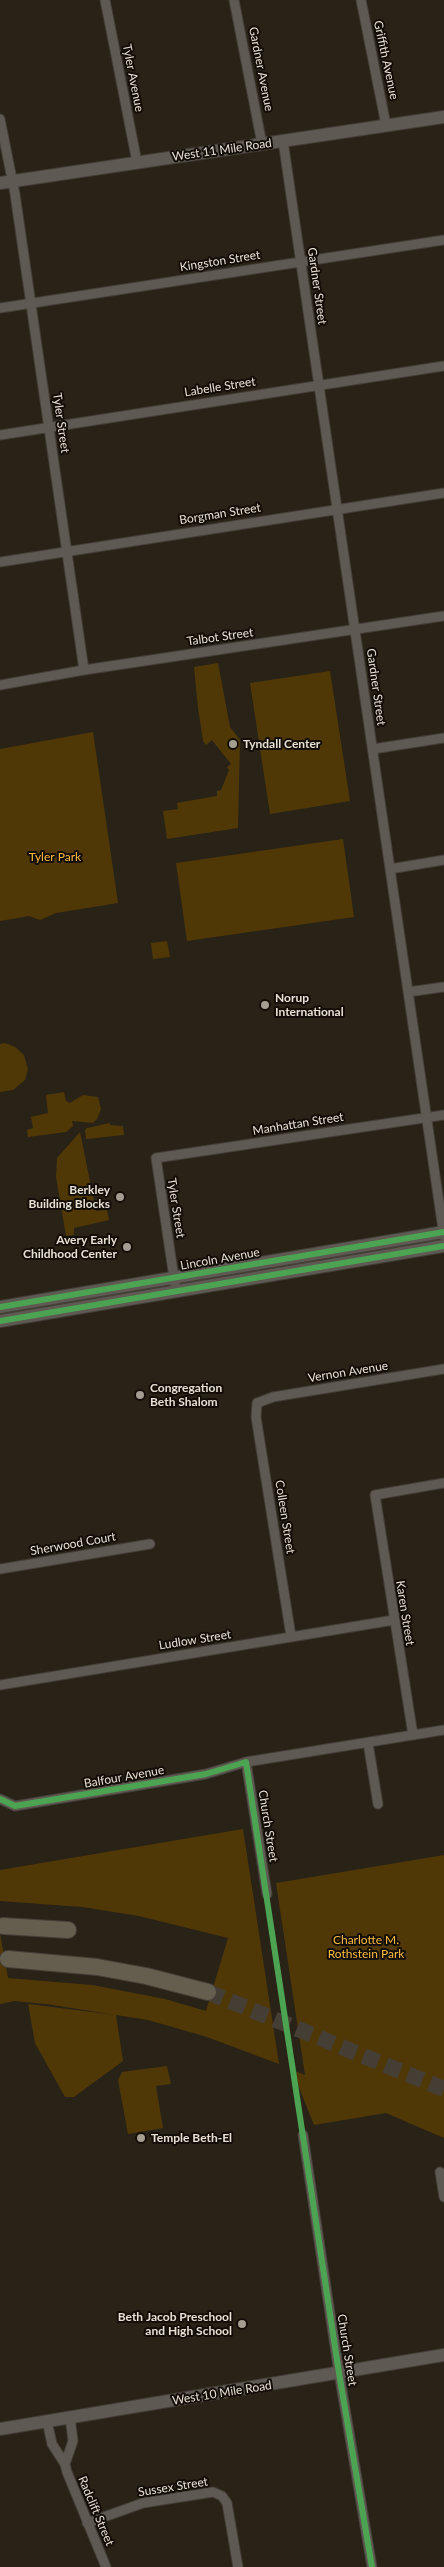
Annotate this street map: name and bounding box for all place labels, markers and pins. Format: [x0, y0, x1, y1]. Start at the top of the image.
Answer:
place label: Tyndall Center [243, 737, 320, 751]
marker: Tyndall Center [227, 738, 239, 750]
place label: Norup International [275, 991, 344, 1019]
marker: Norup International [259, 999, 271, 1011]
place label: Berkley Building Blocks [28, 1183, 110, 1211]
marker: Berkley Building Blocks [114, 1191, 126, 1203]
place label: Avery Early Childhood Center [23, 1233, 117, 1261]
marker: Avery Early Childhood Center [121, 1241, 133, 1253]
place label: Congregation Beth Shalom [150, 1381, 222, 1409]
marker: Congregation Beth Shalom [134, 1389, 146, 1401]
place label: Temple Beth-El [151, 2131, 232, 2145]
marker: Temple Beth-El [135, 2132, 147, 2144]
place label: Beth Jacob Preschool and High School [118, 2310, 232, 2338]
marker: Beth Jacob Preschool and High School [236, 2318, 248, 2330]

